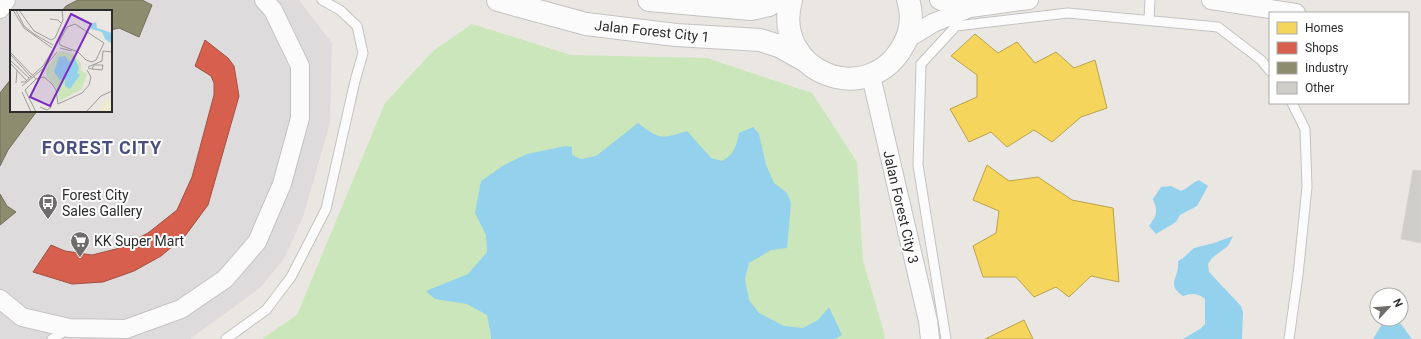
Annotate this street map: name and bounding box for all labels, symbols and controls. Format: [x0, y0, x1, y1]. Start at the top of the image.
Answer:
inset map [10, 10, 112, 112]
legend [1269, 12, 1409, 104]
street label: Jalan Forest City 1 [594, 17, 710, 45]
text: Homes [1305, 21, 1343, 35]
text: Shops [1305, 41, 1339, 55]
text: Industry [1305, 61, 1349, 75]
text: Other [1305, 81, 1334, 95]
district label: FOREST CITY [42, 137, 162, 158]
street label: Jalan Forest City 3 [880, 149, 922, 265]
place label: Forest City Sales Gallery [62, 187, 143, 219]
bus stop icon: Forest City Sales Gallery [37, 192, 59, 220]
supermarket icon: KK Super Mart [69, 230, 91, 258]
place label: KK Super Mart [94, 233, 184, 249]
north arrow [1369, 287, 1409, 327]
text: N [1390, 296, 1405, 309]

